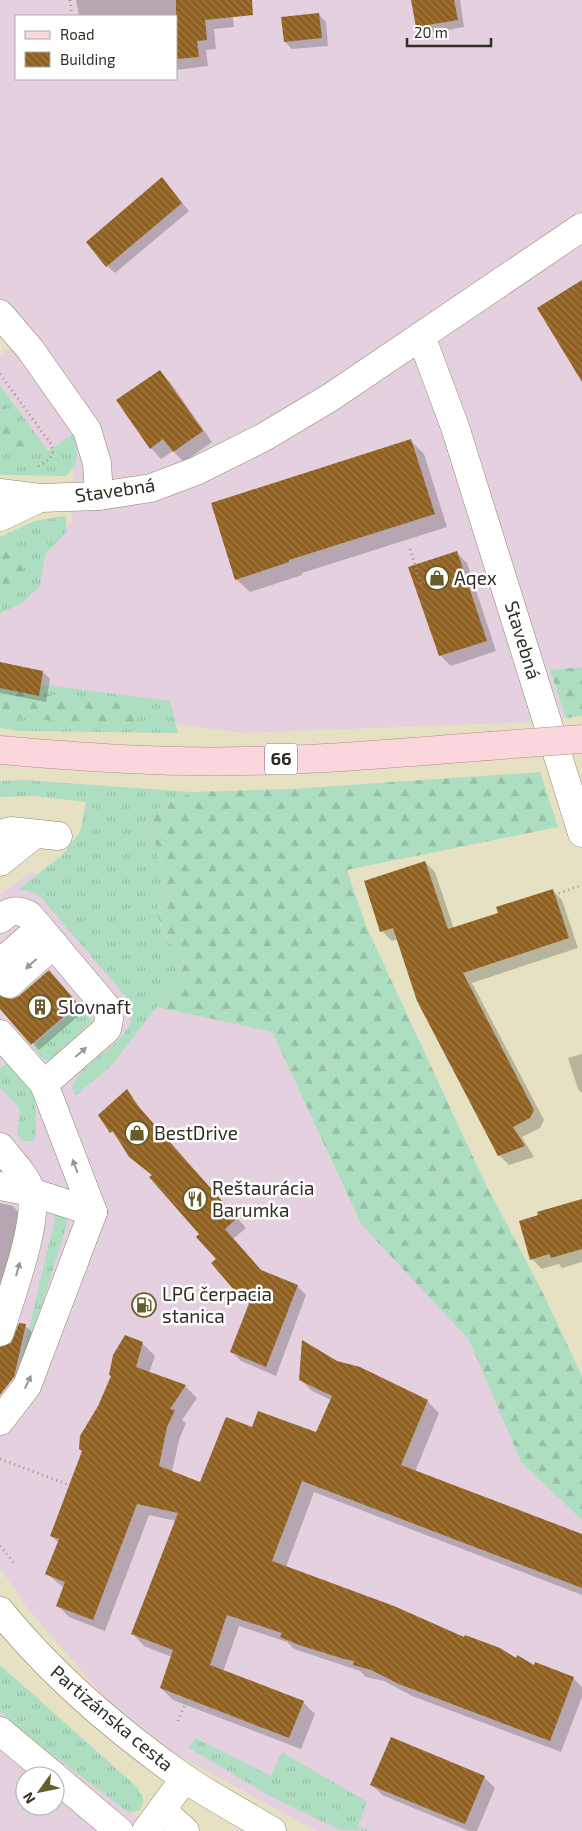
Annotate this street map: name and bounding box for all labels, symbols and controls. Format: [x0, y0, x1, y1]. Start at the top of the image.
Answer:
legend [15, 15, 178, 80]
scale bar [407, 15, 491, 47]
text: 20 m [414, 23, 448, 41]
text: Road [60, 25, 95, 43]
text: Building [60, 50, 116, 68]
street label: Stavebná [73, 473, 156, 507]
shop icon: Aqex [424, 565, 450, 591]
place label: Aqex [454, 566, 497, 589]
street label: Stavebná [501, 598, 546, 682]
road number: 66 [265, 744, 297, 774]
one-way arrow [26, 958, 38, 970]
building icon: Slovnaft [27, 994, 53, 1020]
place label: Slovnaft [58, 995, 131, 1018]
one-way arrow [74, 1046, 87, 1057]
shop icon: BestDrive [124, 1120, 150, 1146]
place label: BestDrive [154, 1121, 238, 1144]
one-way arrow [71, 1158, 79, 1173]
place label: Reštaurácia Barumka [212, 1176, 315, 1221]
restaurant icon: Reštaurácia Barumka [182, 1186, 208, 1212]
one-way arrow [15, 1261, 23, 1276]
place label: LPG čerpacia stanica [162, 1282, 272, 1327]
fuel station icon: LPG čerpacia stanica [131, 1292, 157, 1318]
one-way arrow [25, 1375, 33, 1389]
street label: Partizánska cesta [46, 1660, 178, 1776]
north arrow [15, 1766, 65, 1816]
text: N [19, 1789, 39, 1807]

